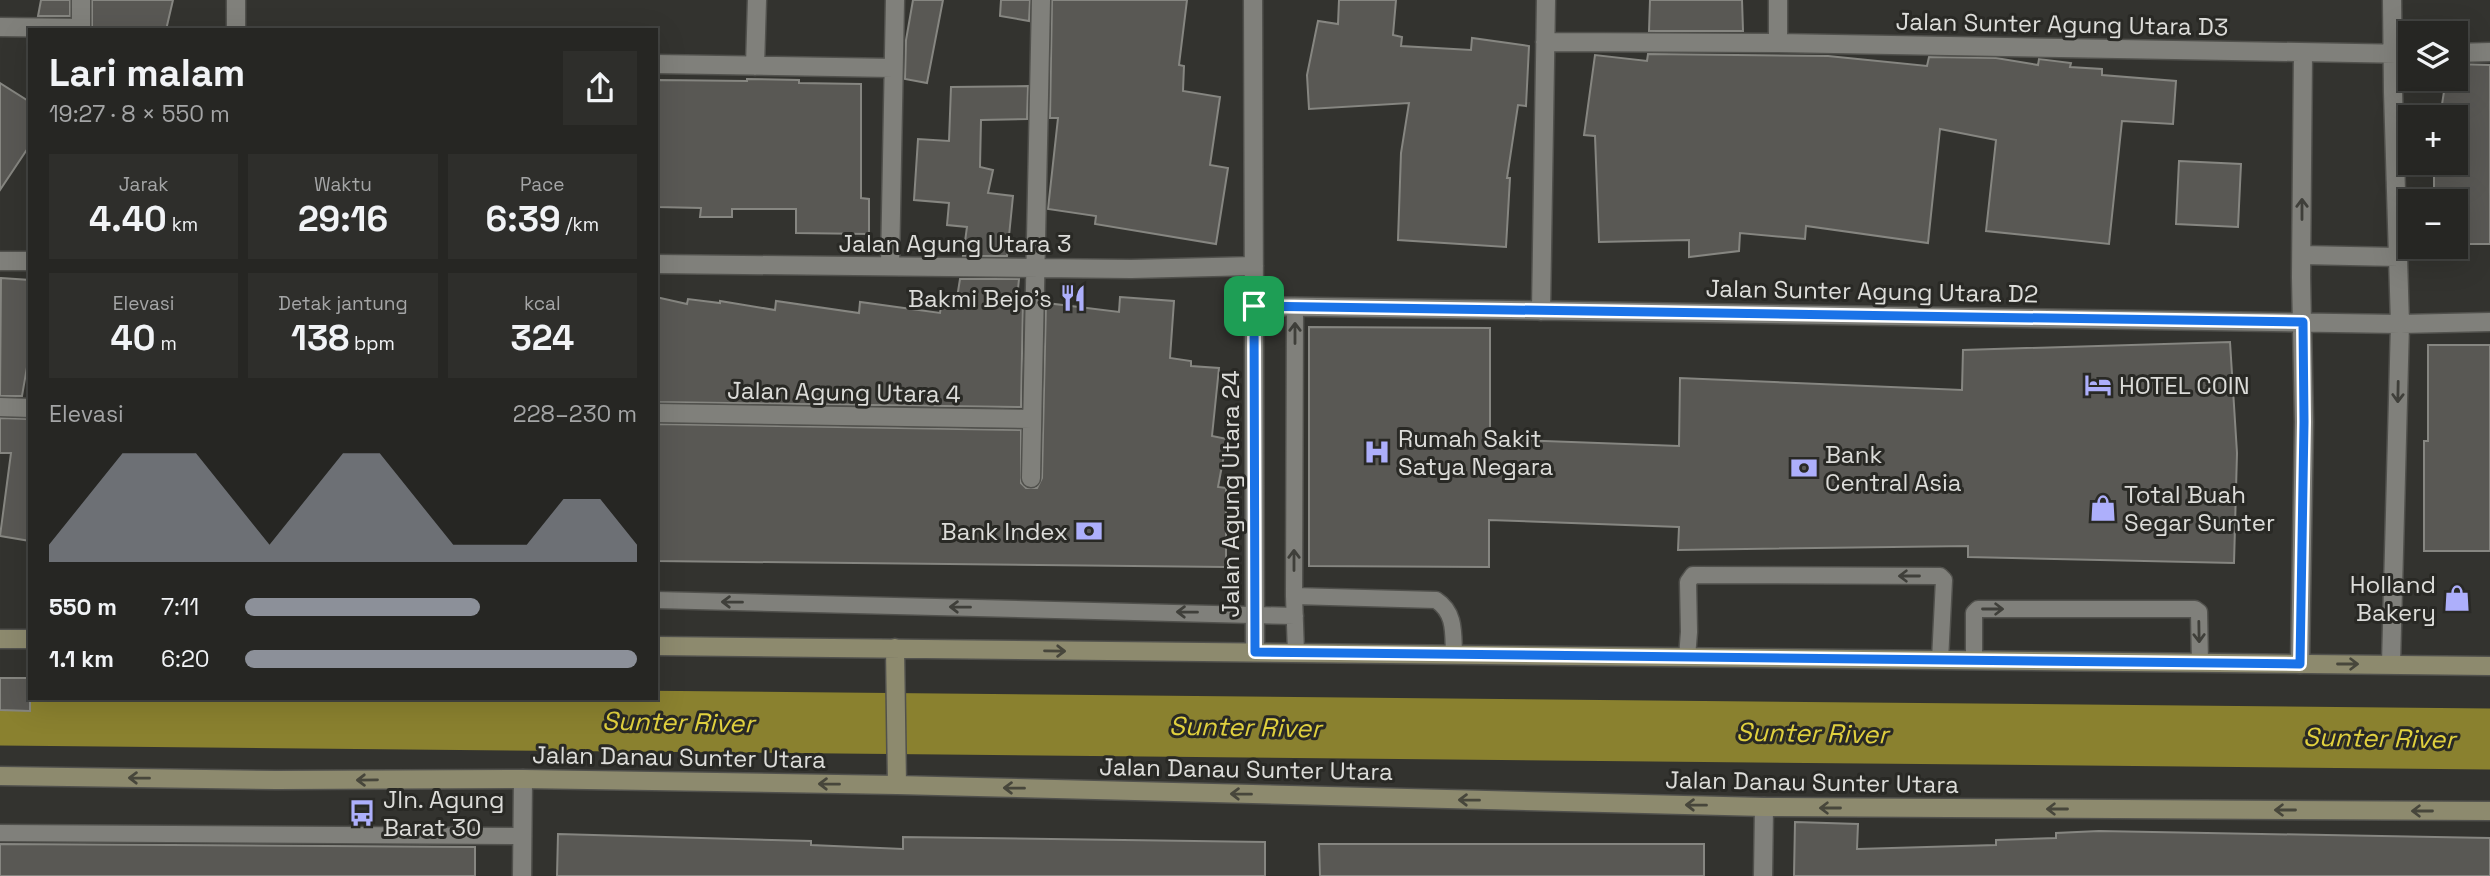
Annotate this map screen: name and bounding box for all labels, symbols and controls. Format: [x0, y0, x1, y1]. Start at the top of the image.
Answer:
street label: Jalan Sunter Agung Utara D3 [1895, 6, 2229, 42]
map controls [2398, 21, 2468, 259]
button: layers [2398, 21, 2468, 91]
text: Lari malam [49, 49, 245, 97]
button: share [563, 51, 637, 125]
text: 19:27 · 8 × 550 m [49, 99, 230, 129]
button: + [2398, 105, 2468, 175]
text: Jarak [119, 172, 169, 197]
text: Waktu [314, 172, 372, 197]
text: Pace [520, 172, 565, 197]
button: − [2398, 189, 2468, 259]
text: 4.40 [89, 197, 167, 241]
text: 29:16 [298, 197, 388, 241]
text: 6:39 [486, 197, 561, 241]
one-way arrow [2295, 198, 2309, 221]
text: km [167, 212, 198, 237]
text: /km [561, 212, 599, 237]
street label: Jalan Agung Utara 3 [838, 228, 1072, 259]
street label: Jalan Sunter Agung Utara D2 [1705, 273, 2039, 309]
pin [1224, 276, 1284, 336]
place label: Bakmi Bejo's [908, 283, 1052, 314]
restaurant icon: Bakmi Bejo's [1058, 283, 1088, 313]
icon: arrive [1235, 287, 1273, 325]
text: Elevasi [113, 291, 175, 316]
text: Detak jantung [278, 291, 408, 316]
text: kcal [524, 291, 561, 316]
text: 40 [111, 316, 156, 360]
text: 138 [291, 316, 349, 360]
text: 324 [510, 316, 574, 360]
one-way arrow [1288, 321, 1302, 344]
text: m [156, 331, 177, 356]
text: bpm [349, 331, 395, 356]
street label: Jalan Agung Utara 24 [1215, 370, 1246, 618]
hotel icon: HOTEL COIN [2083, 370, 2113, 400]
place label: HOTEL COIN [2119, 370, 2250, 401]
street label: Jalan Agung Utara 4 [727, 374, 961, 410]
one-way arrow [2392, 380, 2405, 403]
text: Elevasi [49, 399, 124, 429]
text: 228–230 m [513, 399, 637, 429]
place label: Rumah Sakit Satya Negara [1398, 423, 1553, 482]
hospital icon: Rumah Sakit Satya Negara [1362, 437, 1392, 467]
place label: Bank Central Asia [1825, 439, 1962, 498]
bank icon: Bank Central Asia [1789, 453, 1819, 483]
place label: Total Buah Segar Sunter [2124, 479, 2275, 538]
shop icon: Total Buah Segar Sunter [2088, 493, 2118, 523]
place label: Bank Index [941, 516, 1068, 547]
bank icon: Bank Index [1074, 516, 1104, 546]
one-way arrow [1287, 549, 1301, 572]
one-way arrow [1898, 569, 1921, 582]
place label: Holland Bakery [2350, 569, 2436, 628]
shop icon: Holland Bakery [2442, 583, 2472, 613]
text: 550 m [49, 592, 117, 622]
text: 7:11 [161, 592, 199, 622]
one-way arrow [721, 595, 744, 609]
one-way arrow [948, 600, 971, 614]
one-way arrow [1981, 602, 2004, 616]
one-way arrow [1176, 605, 1199, 619]
one-way arrow [2192, 621, 2206, 644]
text: 1.1 km [49, 644, 114, 674]
text: 6:20 [161, 644, 210, 674]
one-way arrow [1044, 644, 1067, 657]
one-way arrow [2336, 657, 2359, 671]
water label: Sunter River [602, 704, 758, 740]
water label: Sunter River [1169, 709, 1325, 745]
water label: Sunter River [1736, 715, 1892, 751]
water label: Sunter River [2303, 720, 2459, 756]
street label: Jalan Danau Sunter Utara [532, 739, 826, 775]
street label: Jalan Danau Sunter Utara [1099, 751, 1393, 787]
street label: Jalan Danau Sunter Utara [1665, 764, 1959, 800]
one-way arrow [128, 771, 151, 785]
one-way arrow [356, 773, 379, 786]
one-way arrow [818, 777, 841, 791]
one-way arrow [1003, 781, 1026, 794]
place label: Jln. Agung Barat 30 [383, 784, 504, 843]
one-way arrow [1230, 787, 1253, 800]
one-way arrow [1458, 793, 1481, 806]
bus stop icon: Jln. Agung Barat 30 [347, 798, 377, 828]
one-way arrow [1685, 799, 1708, 812]
one-way arrow [1819, 801, 1842, 814]
one-way arrow [2046, 802, 2069, 816]
one-way arrow [2274, 803, 2297, 817]
one-way arrow [2411, 804, 2434, 818]

